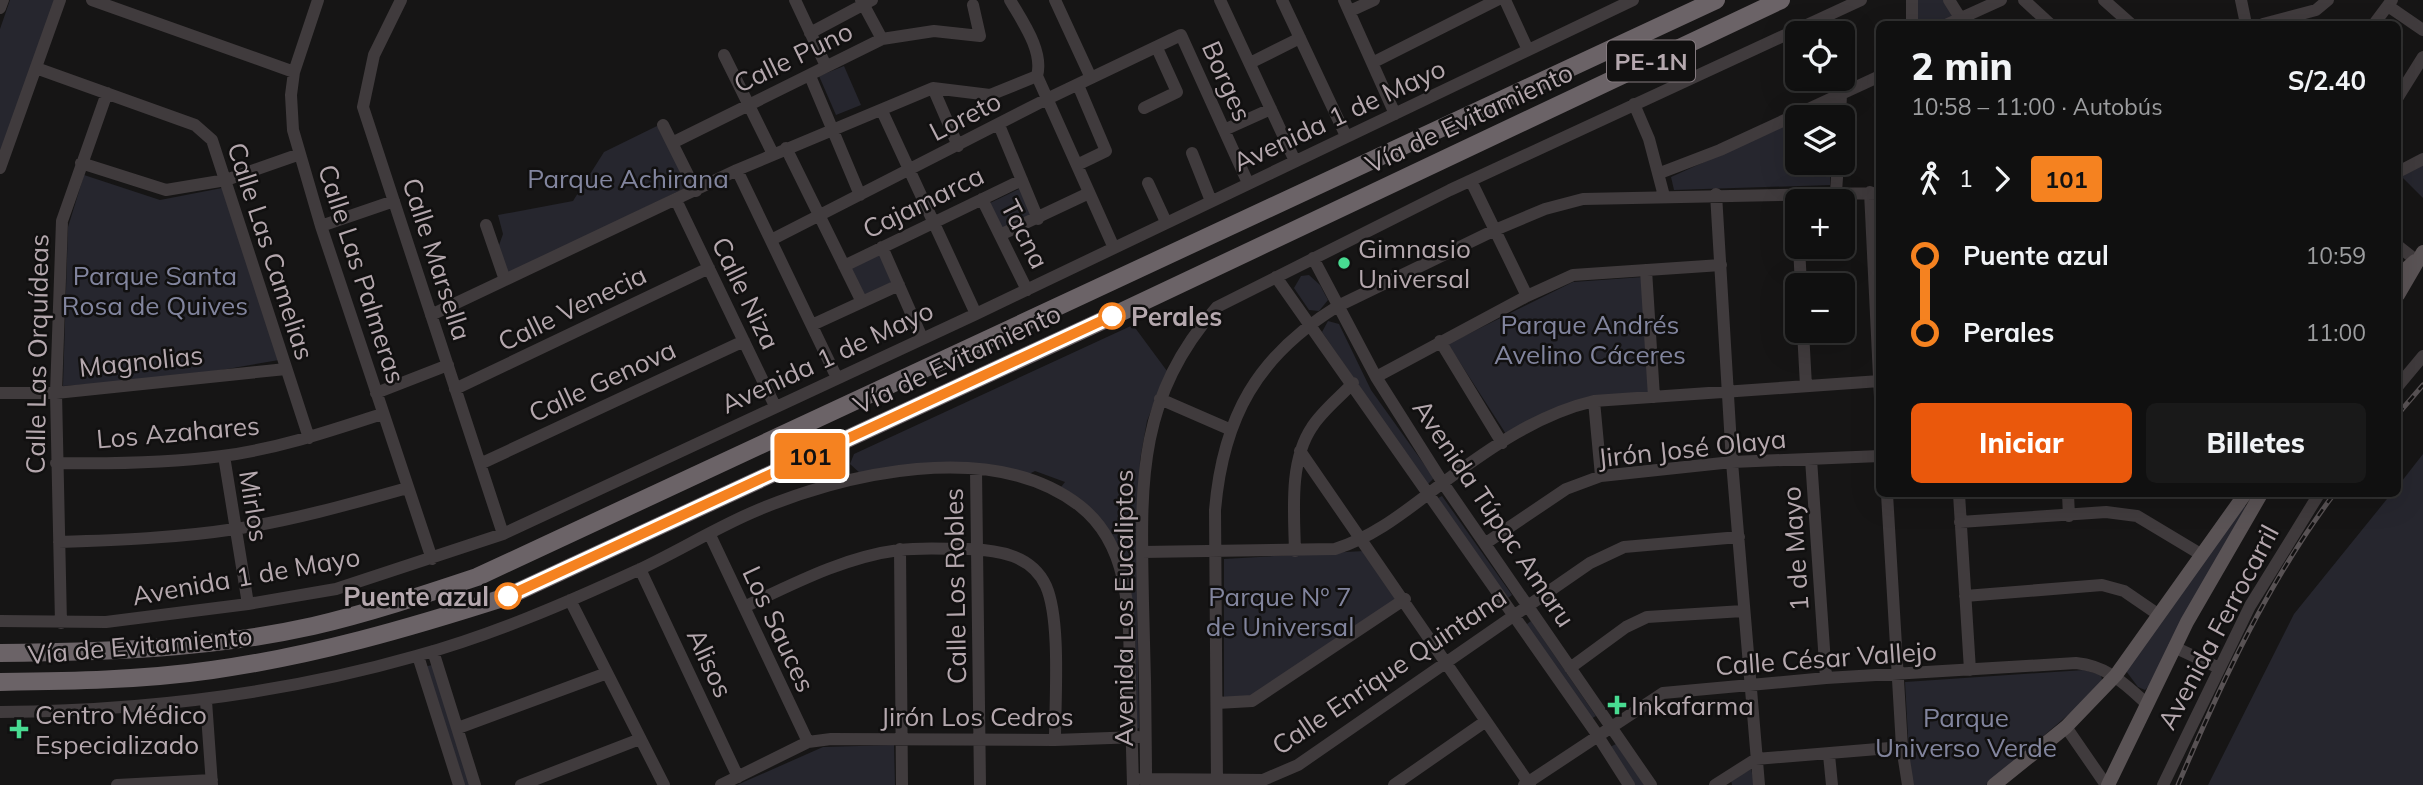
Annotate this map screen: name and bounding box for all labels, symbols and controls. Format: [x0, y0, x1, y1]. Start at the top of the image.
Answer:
street label: Calle Puno [728, 14, 858, 100]
map controls [1785, 21, 1855, 343]
button: locate [1785, 21, 1855, 91]
street label: Borges [1195, 36, 1259, 126]
road number: PE-1N [1607, 40, 1695, 82]
text: 2 min [1911, 42, 2013, 90]
street label: Avenida 1 de Mayo [1227, 51, 1451, 179]
street label: Vía de Evitamiento [1360, 55, 1578, 181]
text: S/2.40 [2288, 64, 2366, 97]
street label: Loreto [924, 84, 1006, 148]
text: 10:58 – 11:00 · Autobús [1911, 92, 2163, 121]
button: layers [1785, 105, 1855, 175]
street label: Calle Las Camelias [220, 138, 322, 364]
street label: Cajamarca [857, 158, 989, 246]
street label: Calle Las Palmeras [311, 160, 413, 388]
icon: walk [1911, 160, 1949, 198]
icon: forward [1983, 160, 2021, 198]
park label: Parque Achirana [527, 162, 729, 195]
text: 1 [1959, 164, 1973, 193]
text: 101 [2045, 164, 2088, 194]
street label: Calle Marsella [395, 174, 479, 344]
button: + [1785, 189, 1855, 259]
street label: Tacna [994, 194, 1056, 274]
street label: Calle Niza [705, 231, 787, 355]
place label: Gimnasio Universal [1358, 232, 1471, 295]
street label: Calle Las Orquídeas [18, 234, 56, 474]
text: Puente azul [1963, 239, 2109, 272]
text: 10:59 [2306, 241, 2366, 270]
marker: Gimnasio Universal [1336, 255, 1352, 271]
street label: Calle Venecia [492, 258, 652, 358]
park label: Parque Santa Rosa de Quives [62, 259, 248, 322]
button: − [1785, 273, 1855, 343]
street label: Avenida 1 de Mayo [715, 293, 939, 421]
street label: Vía de Evitamiento [848, 296, 1066, 422]
place label: Perales [1131, 300, 1222, 333]
marker: Perales [1099, 303, 1125, 329]
park label: Parque Andrés Avelino Cáceres [1494, 308, 1686, 371]
text: Perales [1963, 316, 2054, 349]
text: 11:00 [2306, 318, 2366, 347]
street label: Calle Genova [523, 333, 681, 429]
street label: Magnolias [77, 338, 205, 384]
street label: Avenida Túpac Amaru [1406, 393, 1582, 633]
button: Iniciar [1911, 403, 2132, 483]
button: Billetes [2146, 403, 2366, 483]
street label: Los Azahares [95, 408, 261, 456]
street label: Jirón José Olaya [1596, 422, 1788, 474]
line badge: 101 [770, 433, 850, 479]
text: 101 [788, 441, 832, 471]
street label: Mirlos [232, 468, 276, 544]
street label: Avenida Los Eucaliptos [1107, 469, 1140, 747]
street label: 1 de Mayo [1774, 485, 1816, 613]
street label: Calle Los Robles [937, 488, 973, 684]
street label: Avenida Ferrocarril [2150, 519, 2286, 735]
street label: Avenida 1 de Mayo [130, 540, 362, 612]
street label: Los Sauces [736, 561, 822, 697]
place label: Puente azul [343, 580, 489, 613]
park label: Parque Nº 7 de Universal [1206, 580, 1354, 643]
street label: Calle Enrique Quintana [1265, 580, 1513, 762]
marker: Puente azul [495, 583, 521, 609]
street label: Vía de Evitamiento [26, 619, 254, 671]
street label: Alisos [680, 623, 740, 703]
street label: Calle César Vallejo [1714, 634, 1938, 682]
place label: Inkafarma [1631, 689, 1754, 722]
marker: Inkafarma [1609, 697, 1625, 713]
place label: Centro Médico Especializado [35, 698, 207, 761]
street label: Jirón Los Cedros [880, 700, 1074, 733]
park label: Parque Universo Verde [1875, 701, 2057, 764]
marker: Centro Médico Especializado [9, 719, 29, 739]

